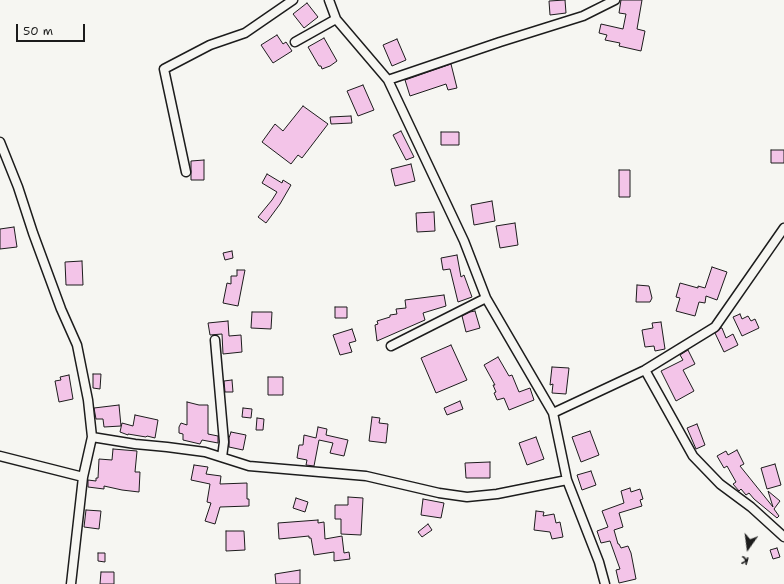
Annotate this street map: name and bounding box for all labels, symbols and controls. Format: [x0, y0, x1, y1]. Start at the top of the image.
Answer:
scale bar [18, 16, 87, 42]
text: 50 m [23, 23, 53, 39]
north arrow [728, 528, 768, 568]
text: K [740, 552, 750, 568]

